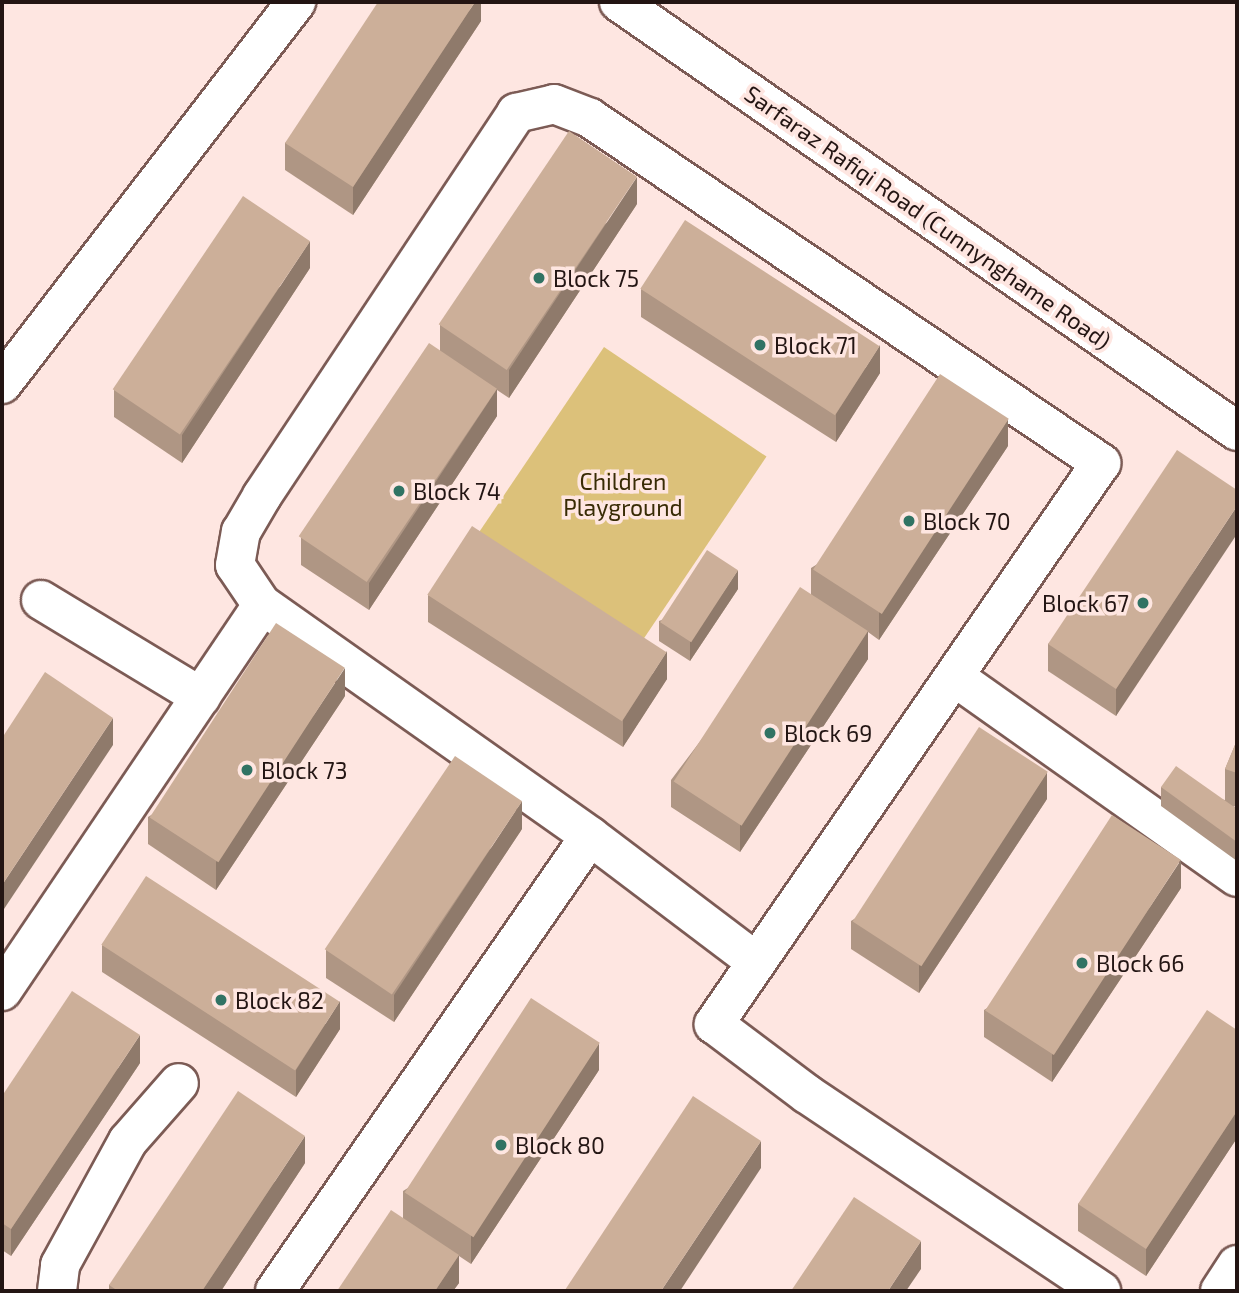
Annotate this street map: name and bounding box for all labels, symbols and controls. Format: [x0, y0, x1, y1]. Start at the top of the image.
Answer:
street label: Sarfaraz Rafiqi Road (Cunnynghame Road) [740, 79, 1116, 355]
place label: Block 75 [553, 264, 639, 292]
marker: Block 75 [531, 270, 547, 286]
place label: Block 71 [774, 331, 857, 359]
marker: Block 71 [752, 337, 768, 353]
park label: Children Playground [563, 467, 683, 521]
place label: Block 74 [413, 477, 501, 505]
marker: Block 74 [391, 483, 407, 499]
place label: Block 70 [923, 507, 1011, 535]
marker: Block 70 [901, 513, 917, 529]
place label: Block 67 [1042, 589, 1129, 617]
marker: Block 67 [1135, 595, 1151, 611]
place label: Block 69 [784, 719, 873, 747]
marker: Block 69 [762, 725, 778, 741]
place label: Block 73 [261, 756, 348, 784]
marker: Block 73 [239, 762, 255, 778]
place label: Block 66 [1096, 949, 1185, 977]
marker: Block 66 [1074, 955, 1090, 971]
place label: Block 82 [235, 986, 324, 1014]
marker: Block 82 [213, 992, 229, 1008]
place label: Block 80 [515, 1131, 605, 1159]
marker: Block 80 [493, 1137, 509, 1153]

